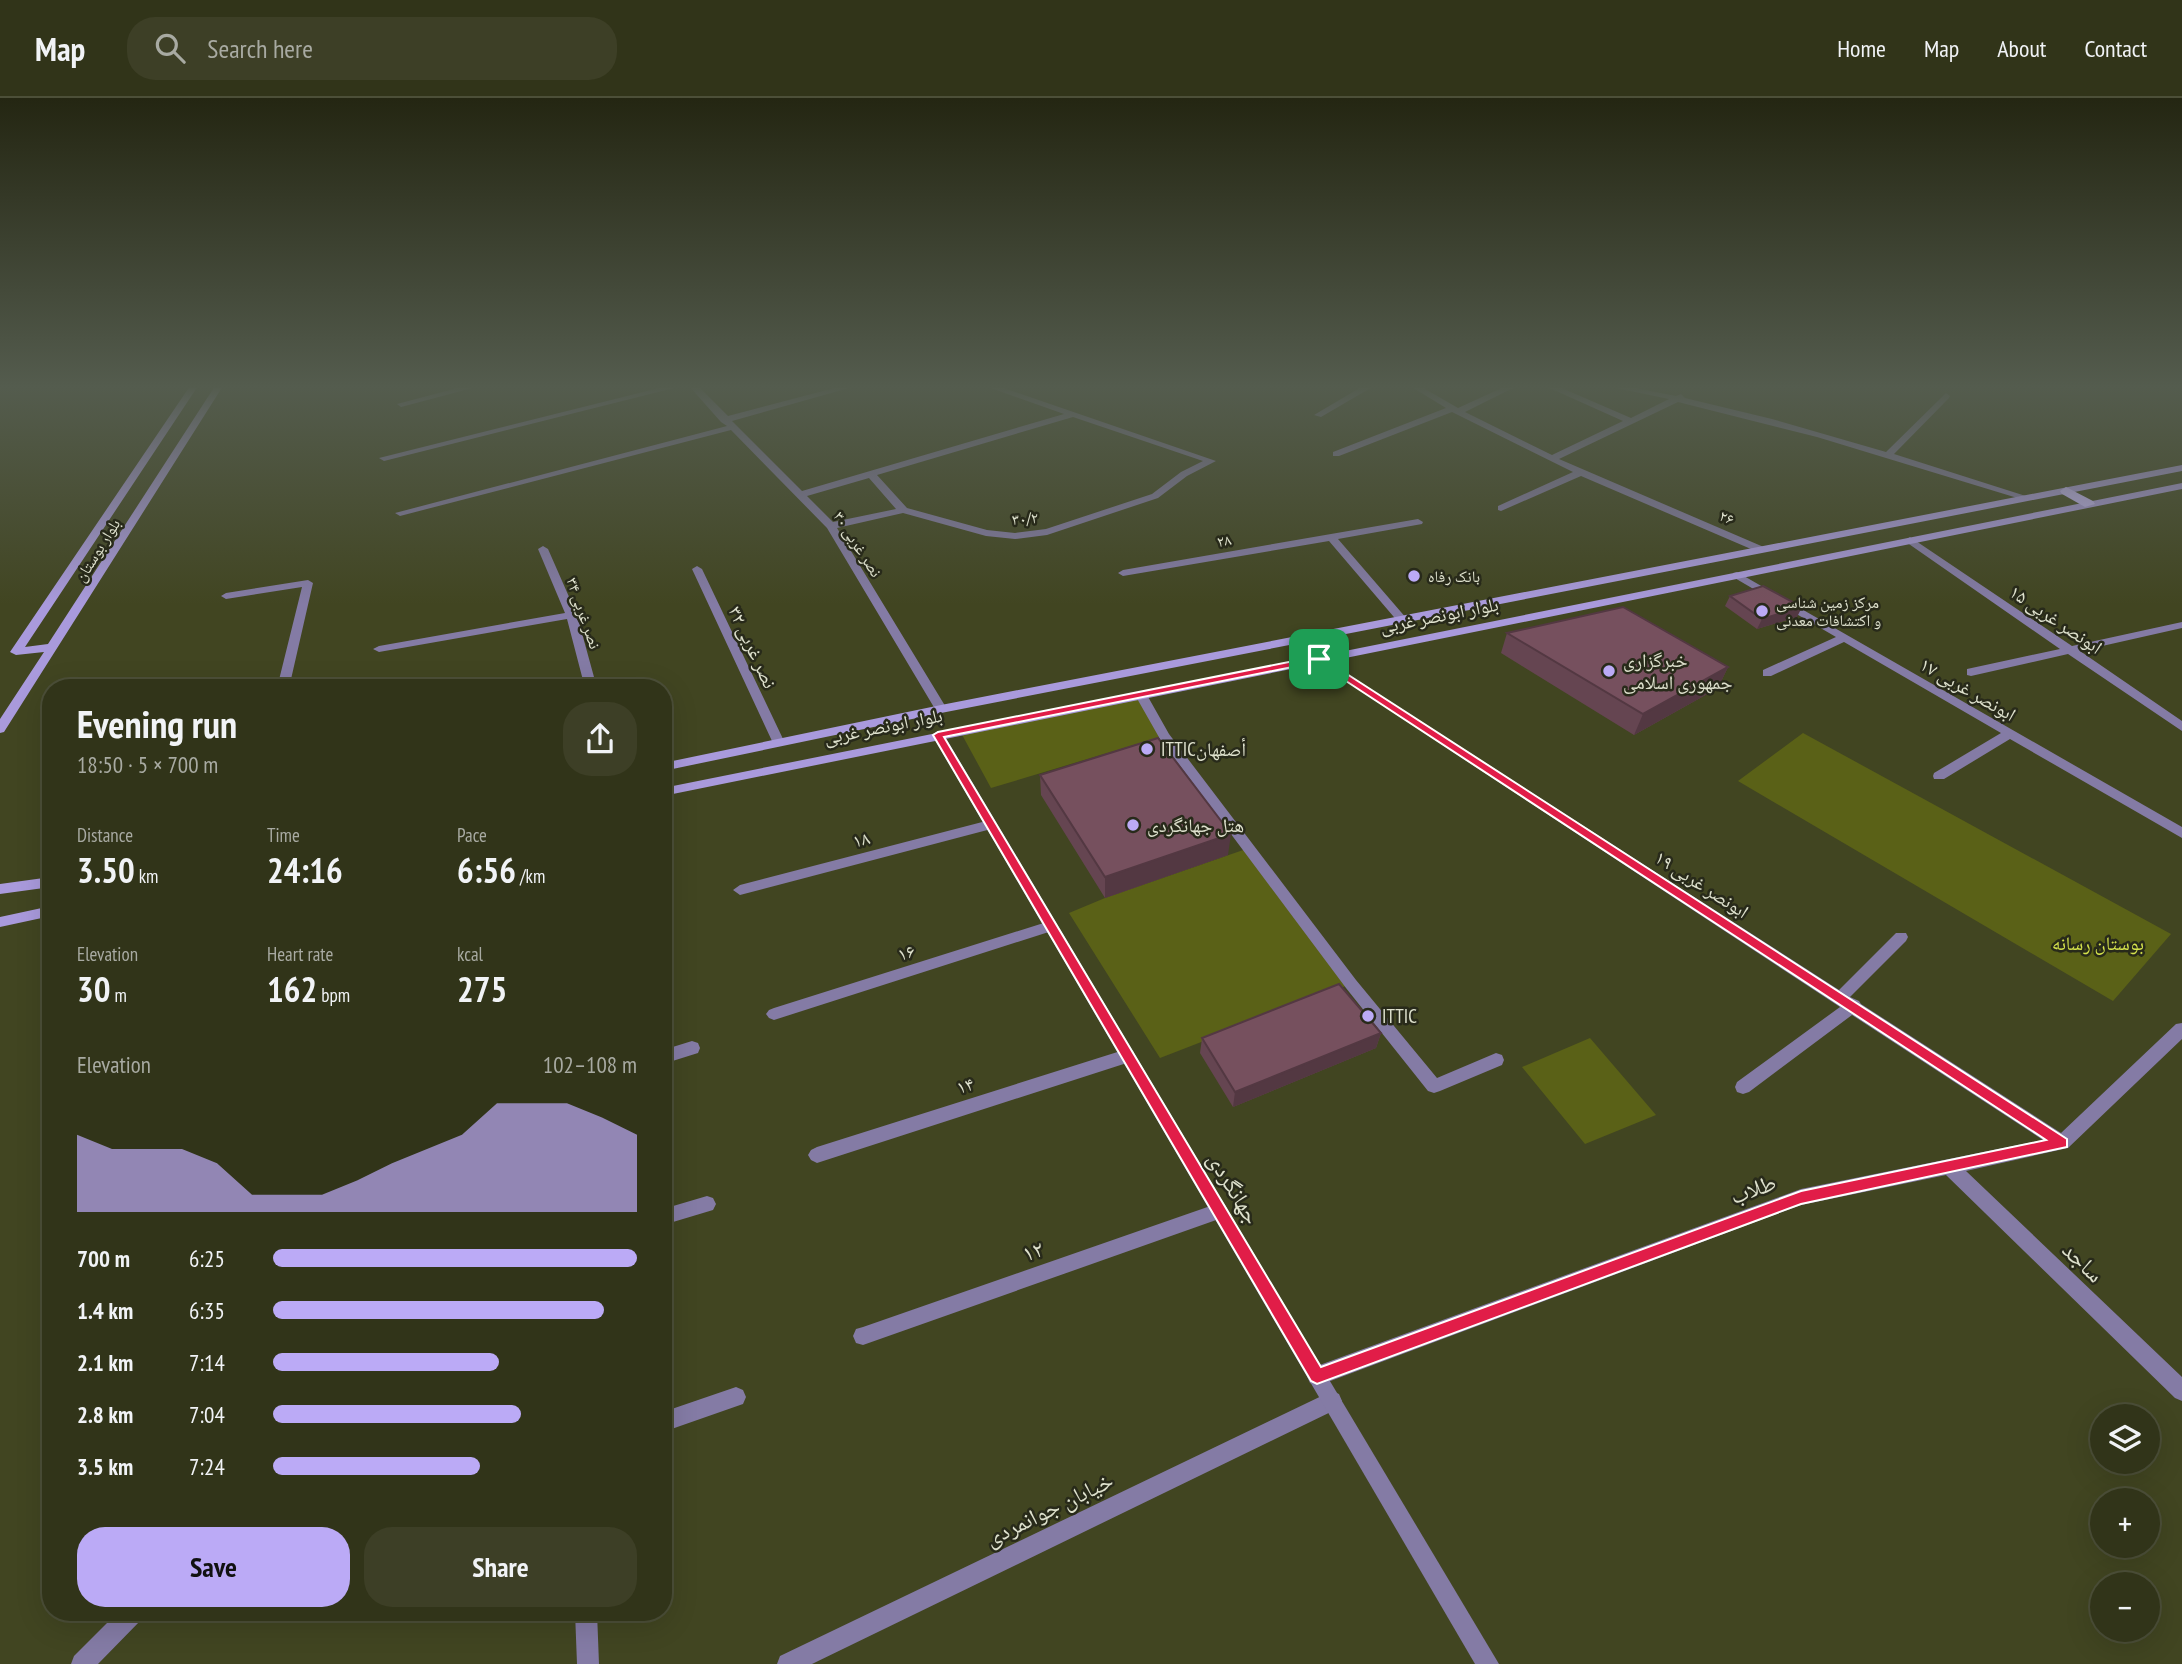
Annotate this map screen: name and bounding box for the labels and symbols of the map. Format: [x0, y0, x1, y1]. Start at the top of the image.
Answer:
street label: ۲۶ [1716, 505, 1738, 529]
street label: نصر غربی ۳۰ [829, 507, 887, 581]
street label: ۳۰/۲ [1011, 507, 1039, 529]
street label: بلوار بوستان [70, 515, 125, 586]
street label: ۲۸ [1215, 529, 1233, 551]
place label: بانک رفاه [1428, 566, 1480, 586]
marker: بانک رفاه [1406, 568, 1422, 584]
street label: نصر غربی ۳۴ [561, 575, 606, 652]
street label: ابونصر غربی ۱۵ [2005, 579, 2107, 659]
street label: بلوار ابونصر غربی [1378, 592, 1500, 638]
place label: مرکز زمین شناسی و اکتشافات معدنی [1776, 592, 1881, 631]
street label: نصر غربی ۳۲ [723, 602, 783, 692]
marker: مرکز زمین شناسی و اکتشافات معدنی [1754, 603, 1770, 619]
pin [1289, 629, 1349, 689]
place label: خبرگزاری جمهوری اسلامی [1623, 648, 1733, 694]
street label: ابونصر غربی ۱۷ [1916, 652, 2020, 726]
marker: خبرگزاری جمهوری اسلامی [1601, 663, 1617, 679]
street label: بلوار ابونصر غربی [822, 703, 944, 749]
place label: ITTICأصفهان [1161, 737, 1246, 761]
marker: ITTICأصفهان [1139, 741, 1155, 757]
place label: هتل جهانگردی [1147, 813, 1244, 837]
marker: هتل جهانگردی [1125, 817, 1141, 833]
street label: ۱۸ [850, 825, 873, 853]
street label: ابونصر غربی ۱۹ [1651, 845, 1753, 923]
park label: بوستان رسانه [2052, 931, 2144, 955]
street label: ۱۶ [894, 938, 918, 966]
place label: ITTIC [1382, 1004, 1417, 1028]
marker: ITTIC [1360, 1008, 1376, 1024]
street label: ۱۴ [953, 1071, 977, 1099]
street label: جهانگردی [1202, 1146, 1267, 1229]
street label: طلاب [1726, 1167, 1780, 1210]
street label: ۱۲ [1018, 1233, 1047, 1268]
street label: ساجد [2057, 1235, 2110, 1288]
street label: خیابان جوانمردی [980, 1465, 1118, 1552]

